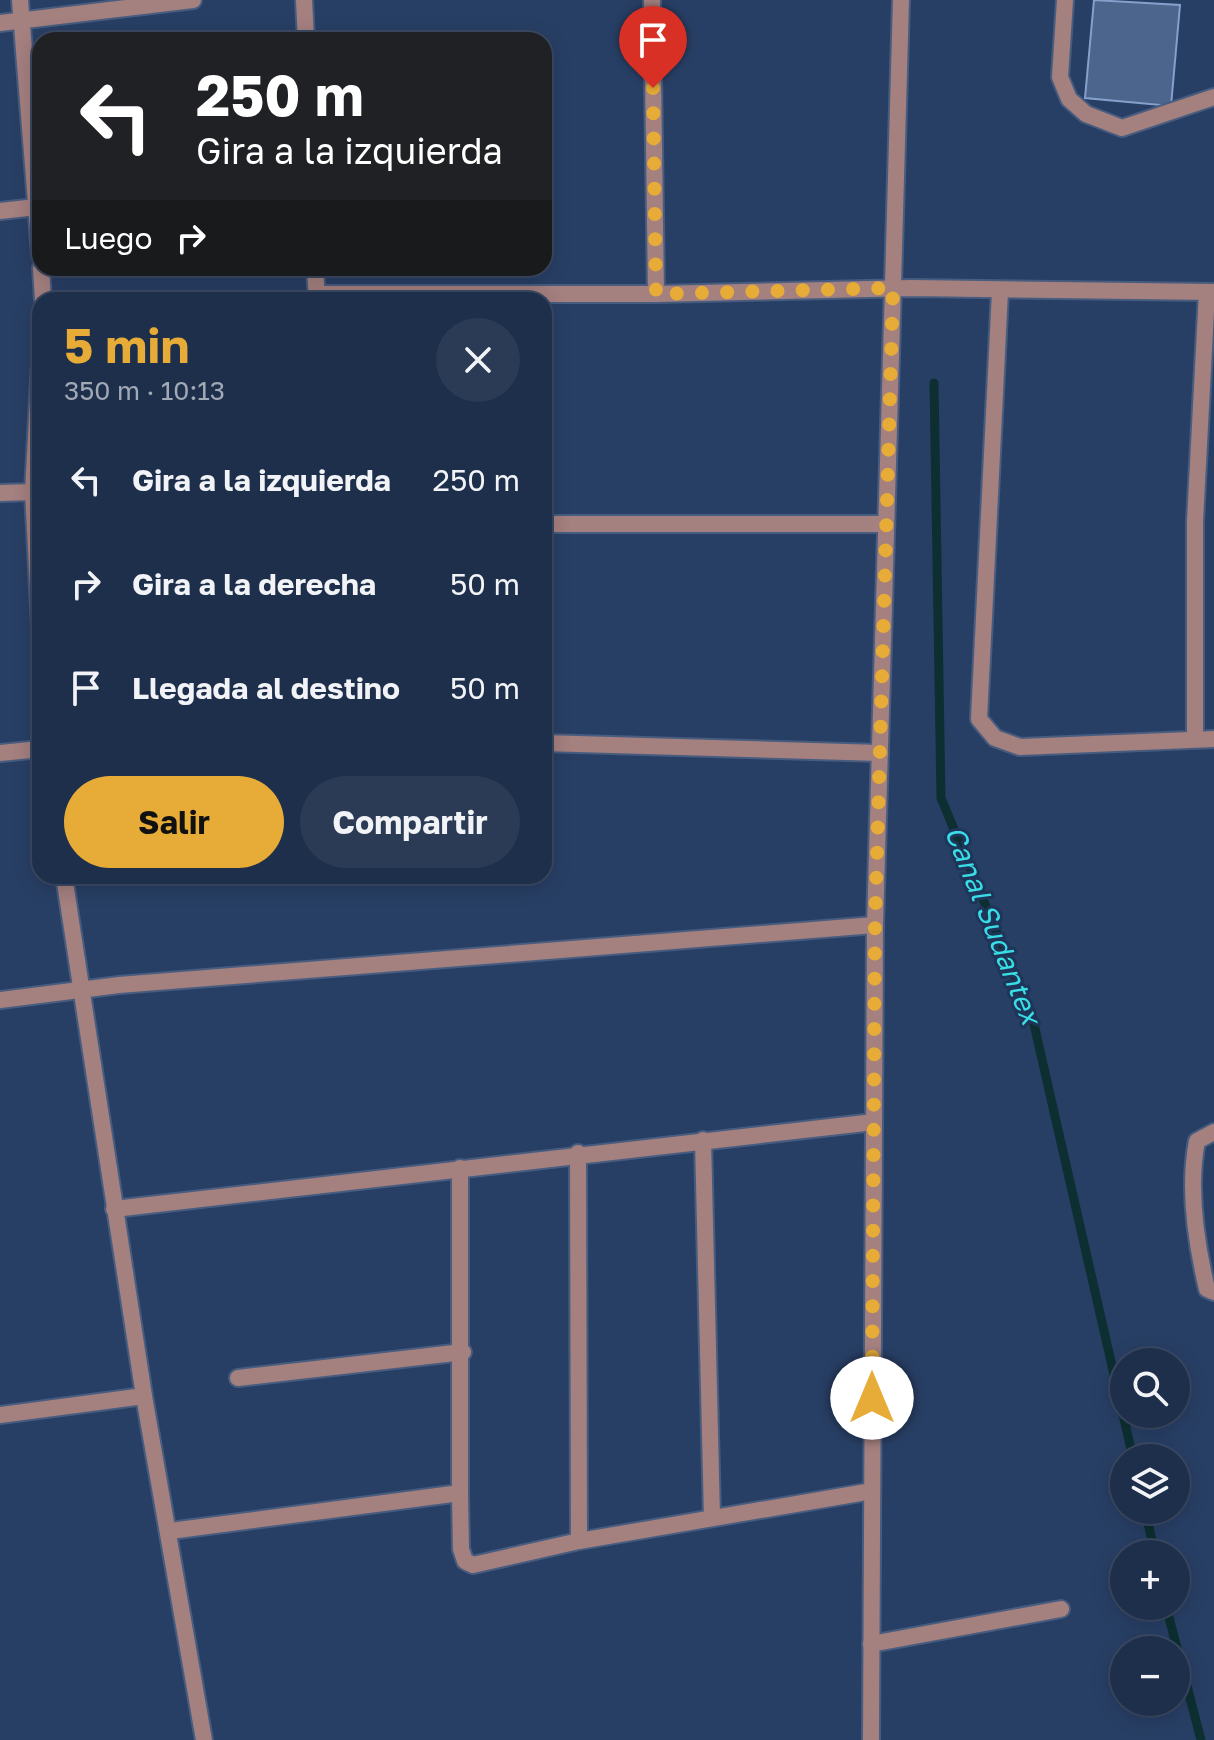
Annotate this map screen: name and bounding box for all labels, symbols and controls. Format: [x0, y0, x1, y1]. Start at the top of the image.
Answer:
pin [619, 6, 687, 88]
icon: arrive [631, 18, 675, 62]
text: 250 m [196, 61, 364, 128]
icon: left [64, 64, 168, 168]
text: Gira a la izquierda [196, 129, 503, 172]
icon: right [169, 216, 213, 260]
text: Luego [64, 220, 153, 256]
text: 5 min [64, 316, 189, 374]
button: close [436, 318, 520, 402]
text: 350 m · 10:13 [64, 375, 225, 406]
icon: left [64, 458, 108, 502]
text: Gira a la izquierda [132, 462, 391, 498]
text: 250 m [433, 462, 520, 498]
icon: right [64, 562, 108, 606]
text: Gira a la derecha [132, 566, 376, 602]
text: 50 m [450, 566, 520, 602]
icon: arrive [64, 666, 108, 710]
text: Llegada al destino [132, 670, 400, 706]
text: 50 m [450, 670, 520, 706]
button: Salir [64, 776, 284, 868]
button: Compartir [300, 776, 520, 868]
water label: Canal Sudantex [939, 821, 1050, 1032]
map controls [1110, 1348, 1190, 1716]
button: search [1110, 1348, 1190, 1428]
position arrow [830, 1356, 914, 1440]
button: layers [1110, 1444, 1190, 1524]
button: + [1110, 1540, 1190, 1620]
button: − [1110, 1636, 1190, 1716]

